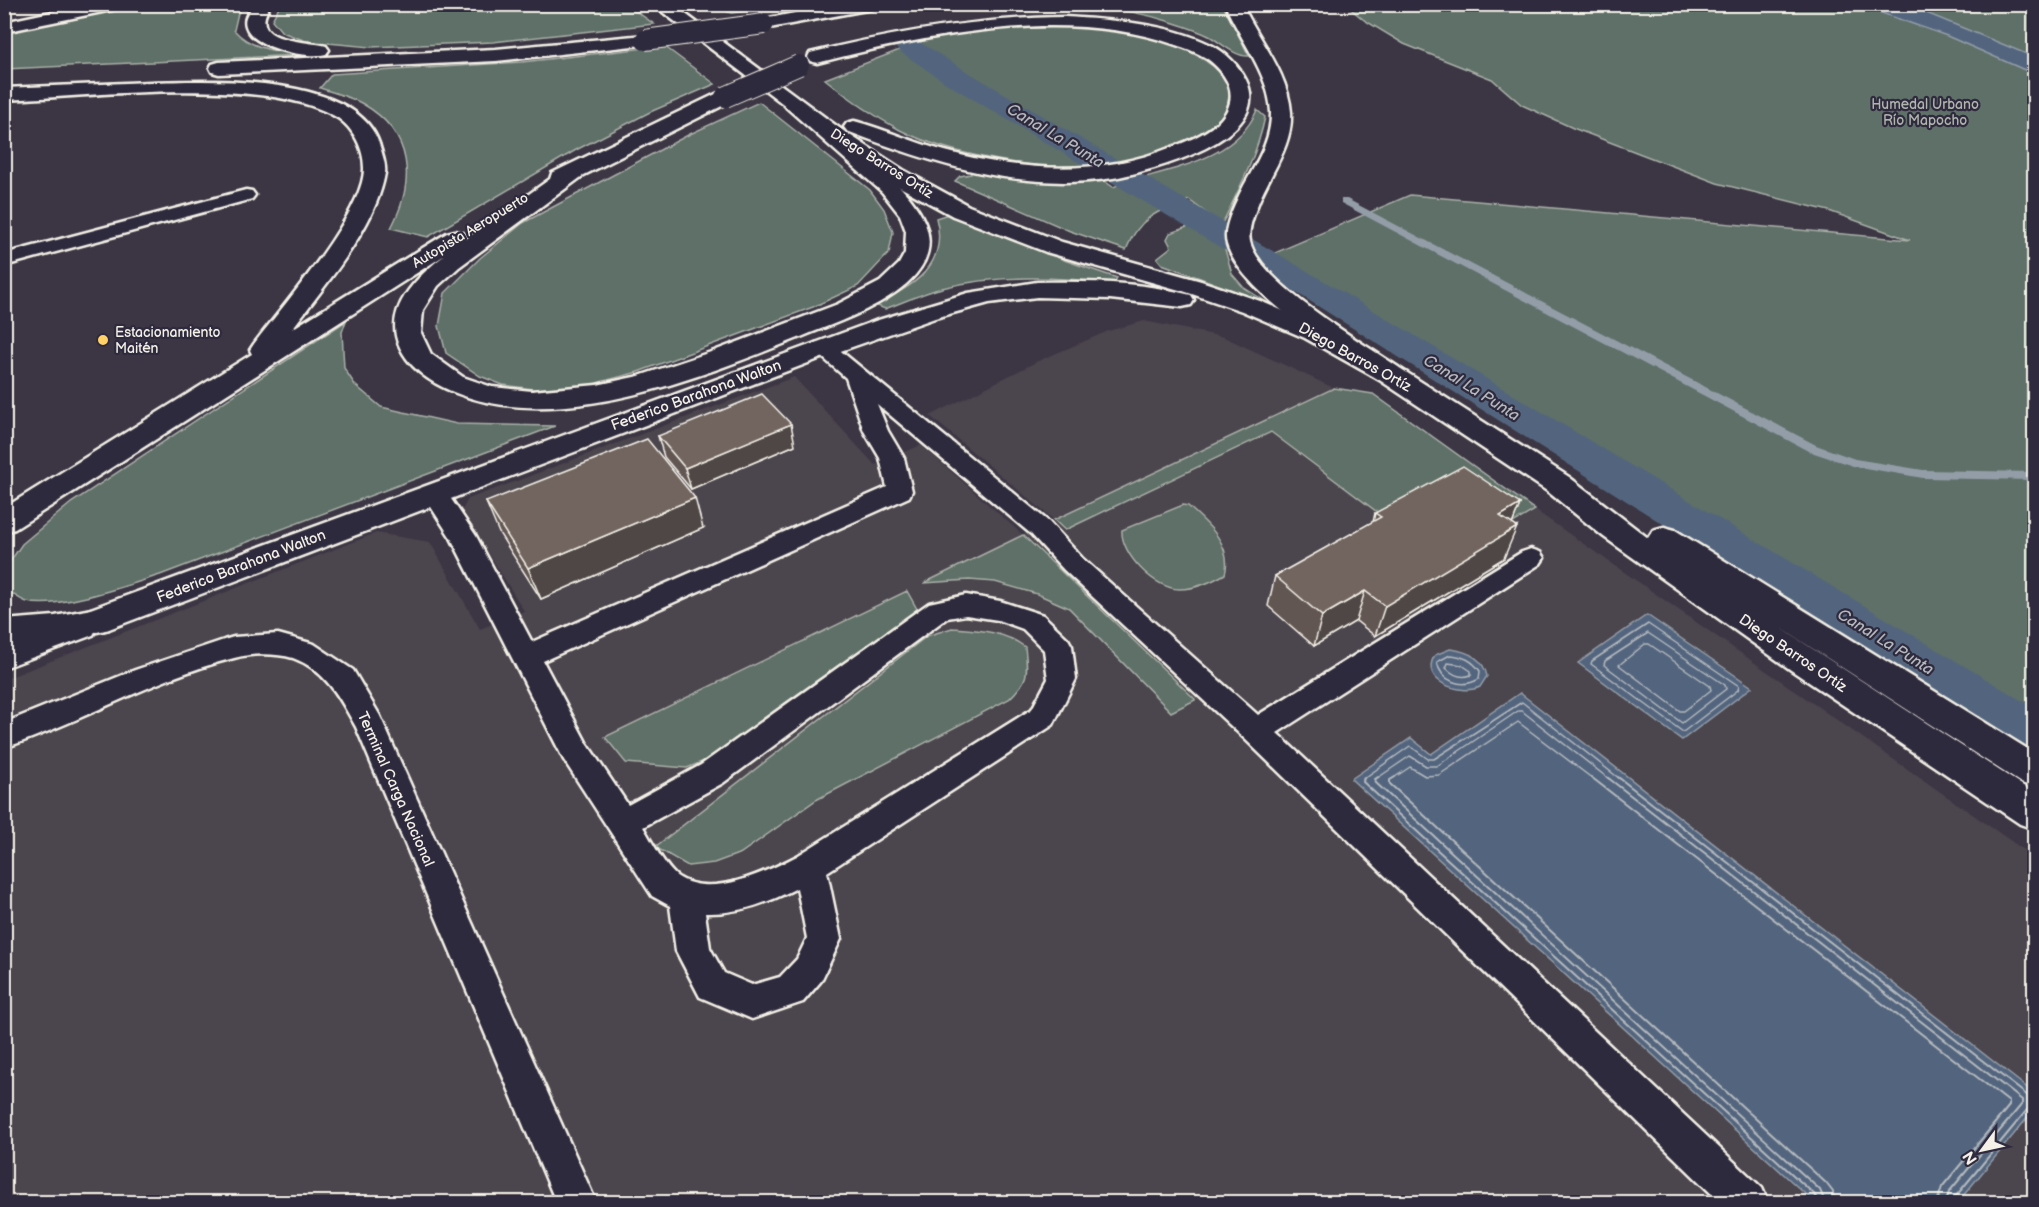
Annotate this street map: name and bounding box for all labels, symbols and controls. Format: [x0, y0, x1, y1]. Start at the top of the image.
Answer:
park label: Humedal Urbano Río Mapocho [1871, 96, 1979, 129]
water label: Canal La Punta [1003, 100, 1107, 173]
street label: Diego Barros Ortíz [827, 125, 936, 202]
street label: Autopista Aeropuerto [409, 189, 531, 272]
street label: Diego Barros Ortíz [1295, 319, 1415, 397]
place label: Estacionamiento Maitén [115, 324, 220, 357]
marker: Estacionamiento Maitén [96, 333, 110, 347]
water label: Canal La Punta [1420, 351, 1523, 425]
street label: Federico Barahona Walton [608, 356, 784, 435]
street label: Federico Barahona Walton [154, 525, 328, 608]
water label: Canal La Punta [1834, 605, 1937, 679]
street label: Diego Barros Ortíz [1735, 610, 1851, 697]
street label: Terminal Carga Nacional [353, 709, 438, 870]
north arrow [1952, 1120, 2012, 1180]
text: N [1959, 1147, 1982, 1168]

